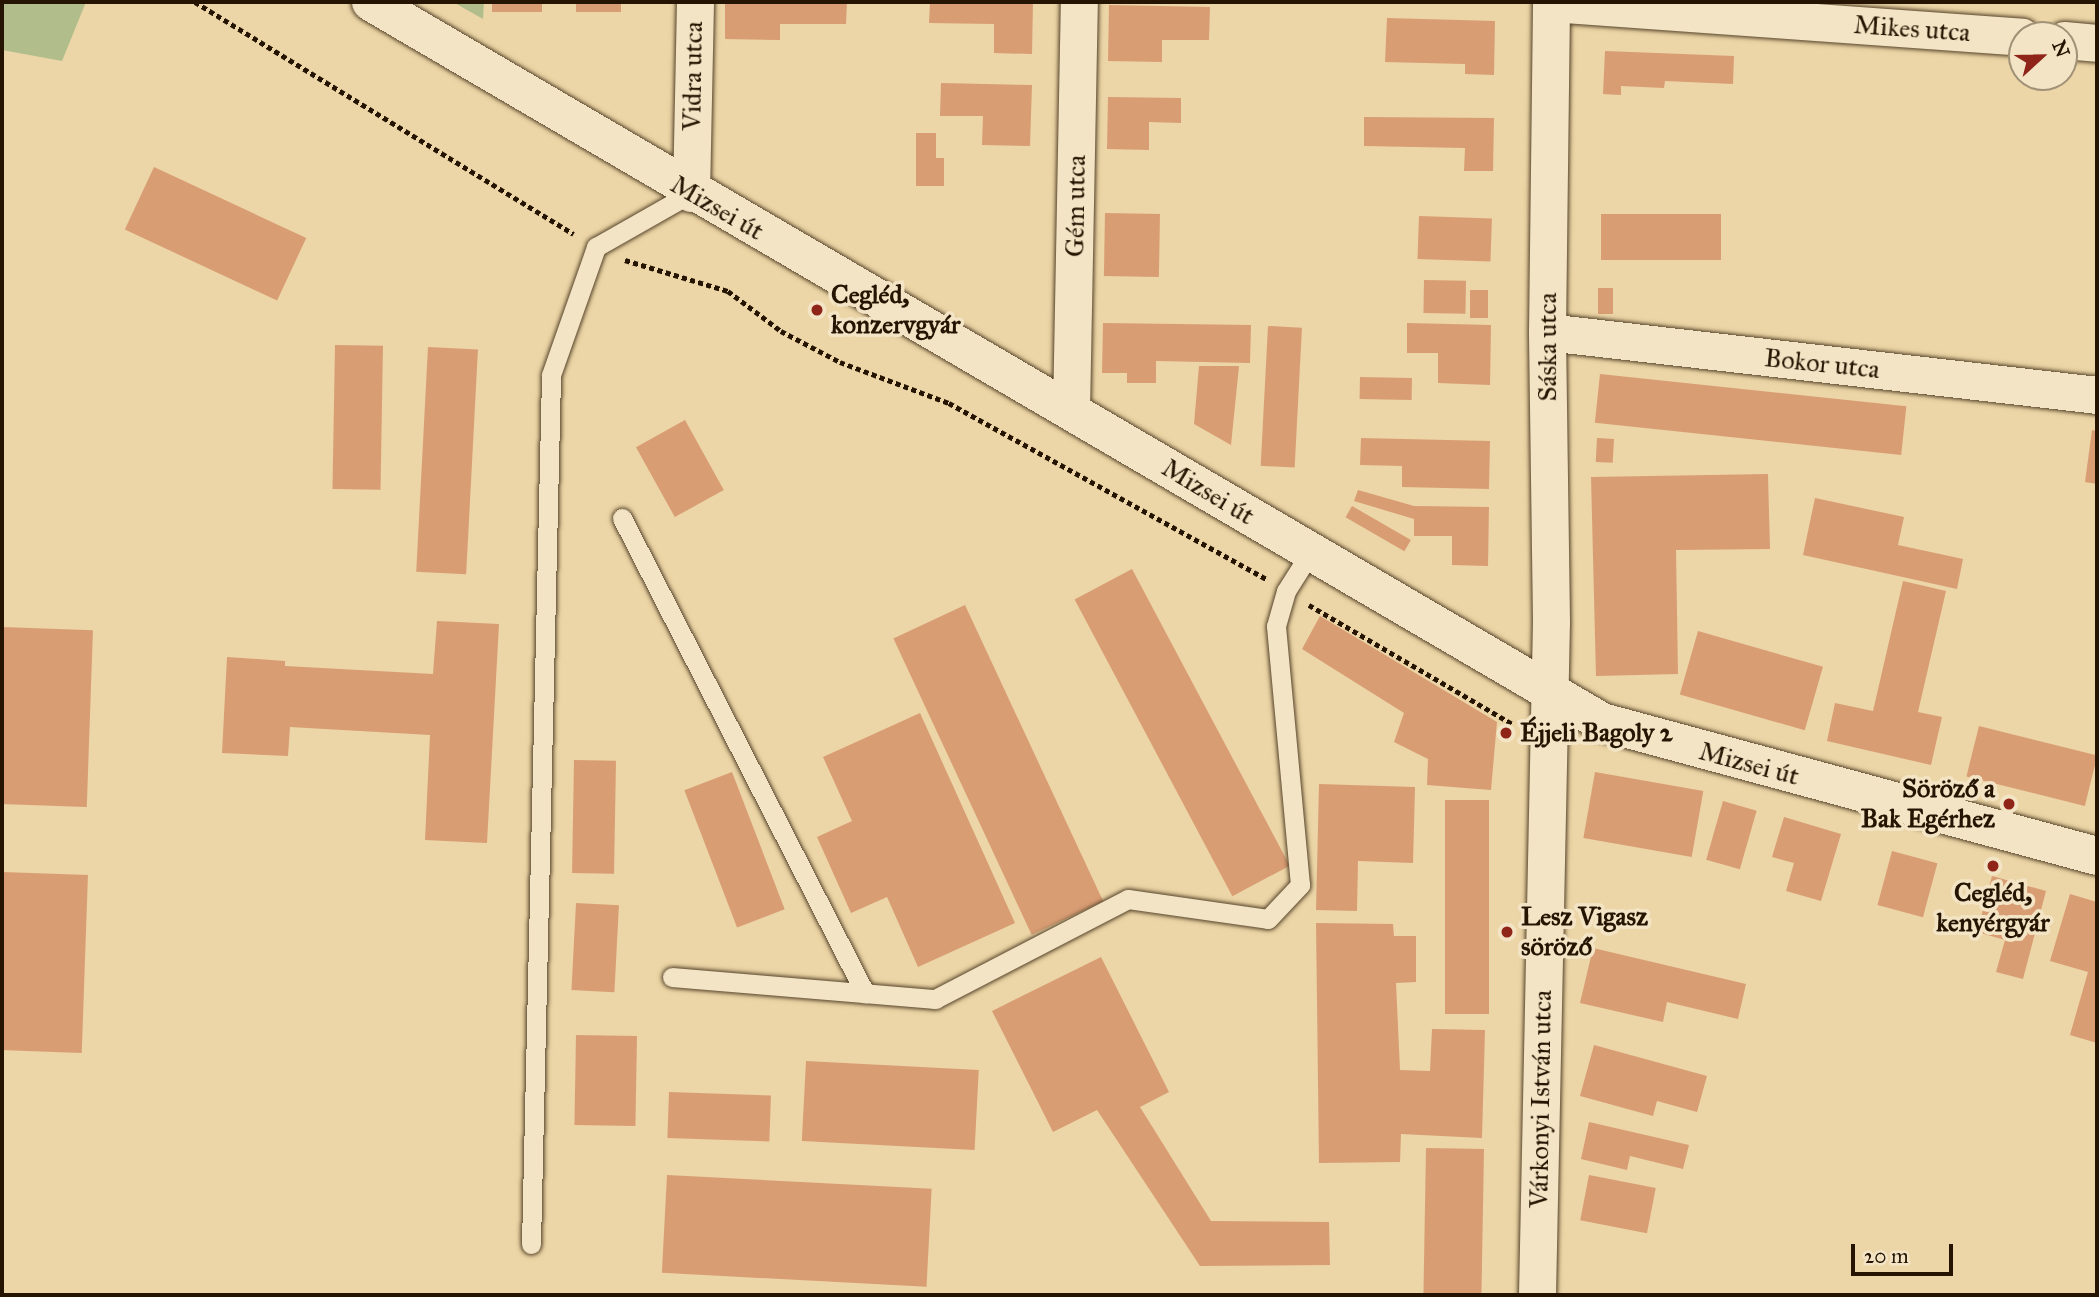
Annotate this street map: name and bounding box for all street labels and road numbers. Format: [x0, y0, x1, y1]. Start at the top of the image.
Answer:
street label: Mikes utca [1853, 9, 1971, 49]
street label: Vidra utca [676, 21, 710, 131]
street label: Gém utca [1060, 155, 1092, 257]
street label: Mizsei út [665, 169, 769, 247]
street label: Sáska utca [1532, 292, 1564, 402]
street label: Bokor utca [1763, 342, 1881, 386]
street label: Mizsei út [1156, 452, 1260, 532]
street label: Mizsei út [1696, 736, 1802, 792]
street label: Várkonyi István utca [1524, 990, 1558, 1208]

